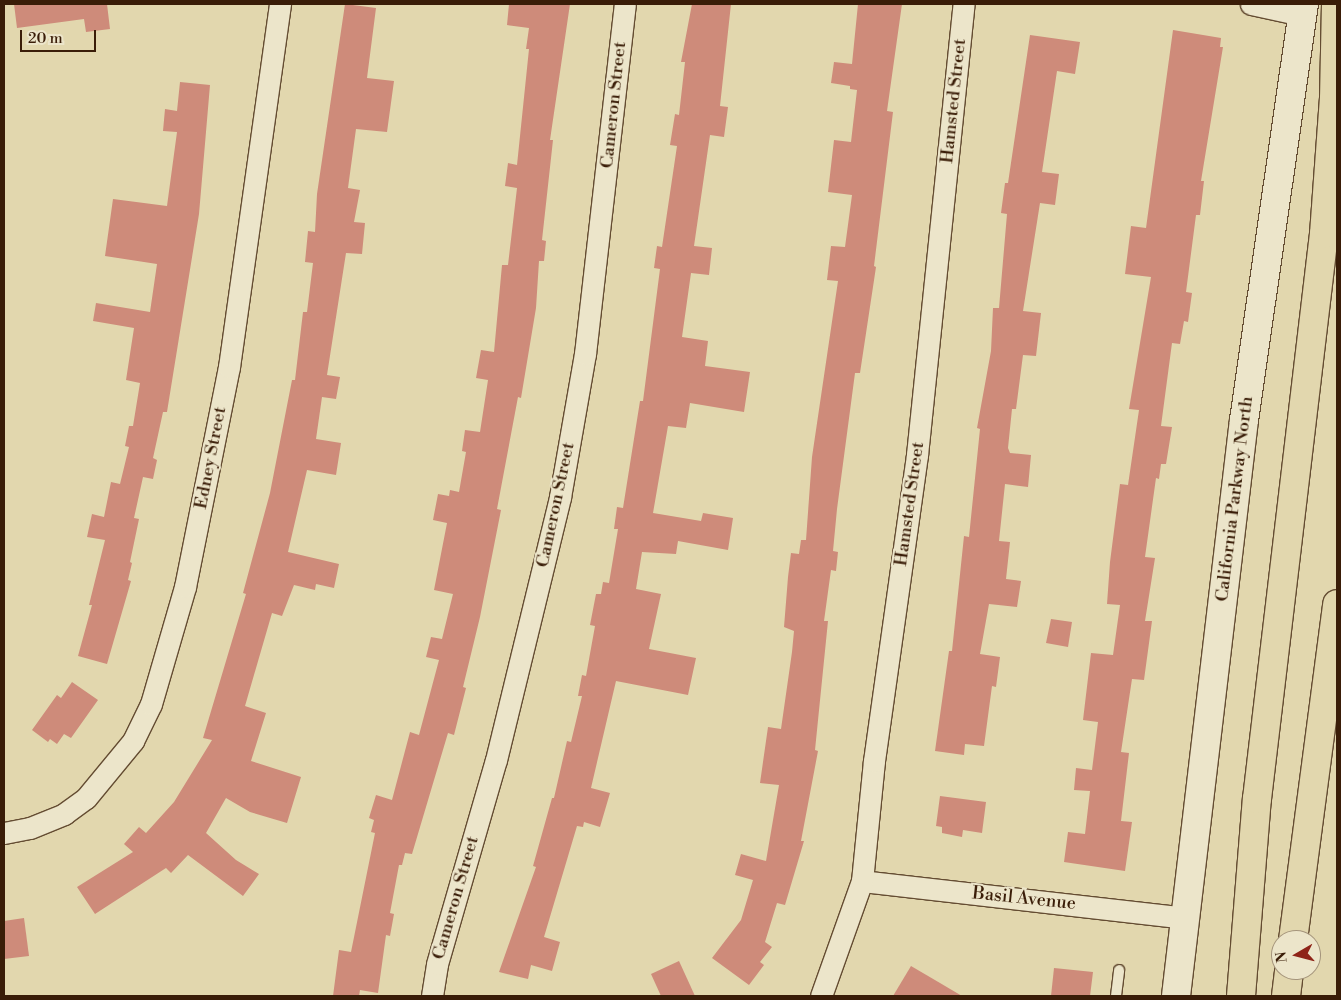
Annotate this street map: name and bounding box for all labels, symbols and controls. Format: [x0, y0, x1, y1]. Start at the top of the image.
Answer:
scale bar [22, 20, 99, 52]
text: 20 m [28, 29, 63, 48]
street label: Hamsted Street [937, 37, 971, 165]
street label: Cameron Street [597, 41, 631, 169]
street label: California Parkway North [1212, 395, 1258, 603]
street label: Edney Street [191, 405, 231, 511]
street label: Cameron Street [532, 440, 580, 570]
street label: Hamsted Street [891, 440, 929, 568]
street label: Cameron Street [428, 834, 484, 962]
street label: Basil Avenue [971, 883, 1077, 915]
north arrow [1271, 930, 1321, 980]
text: N [1272, 950, 1292, 964]

